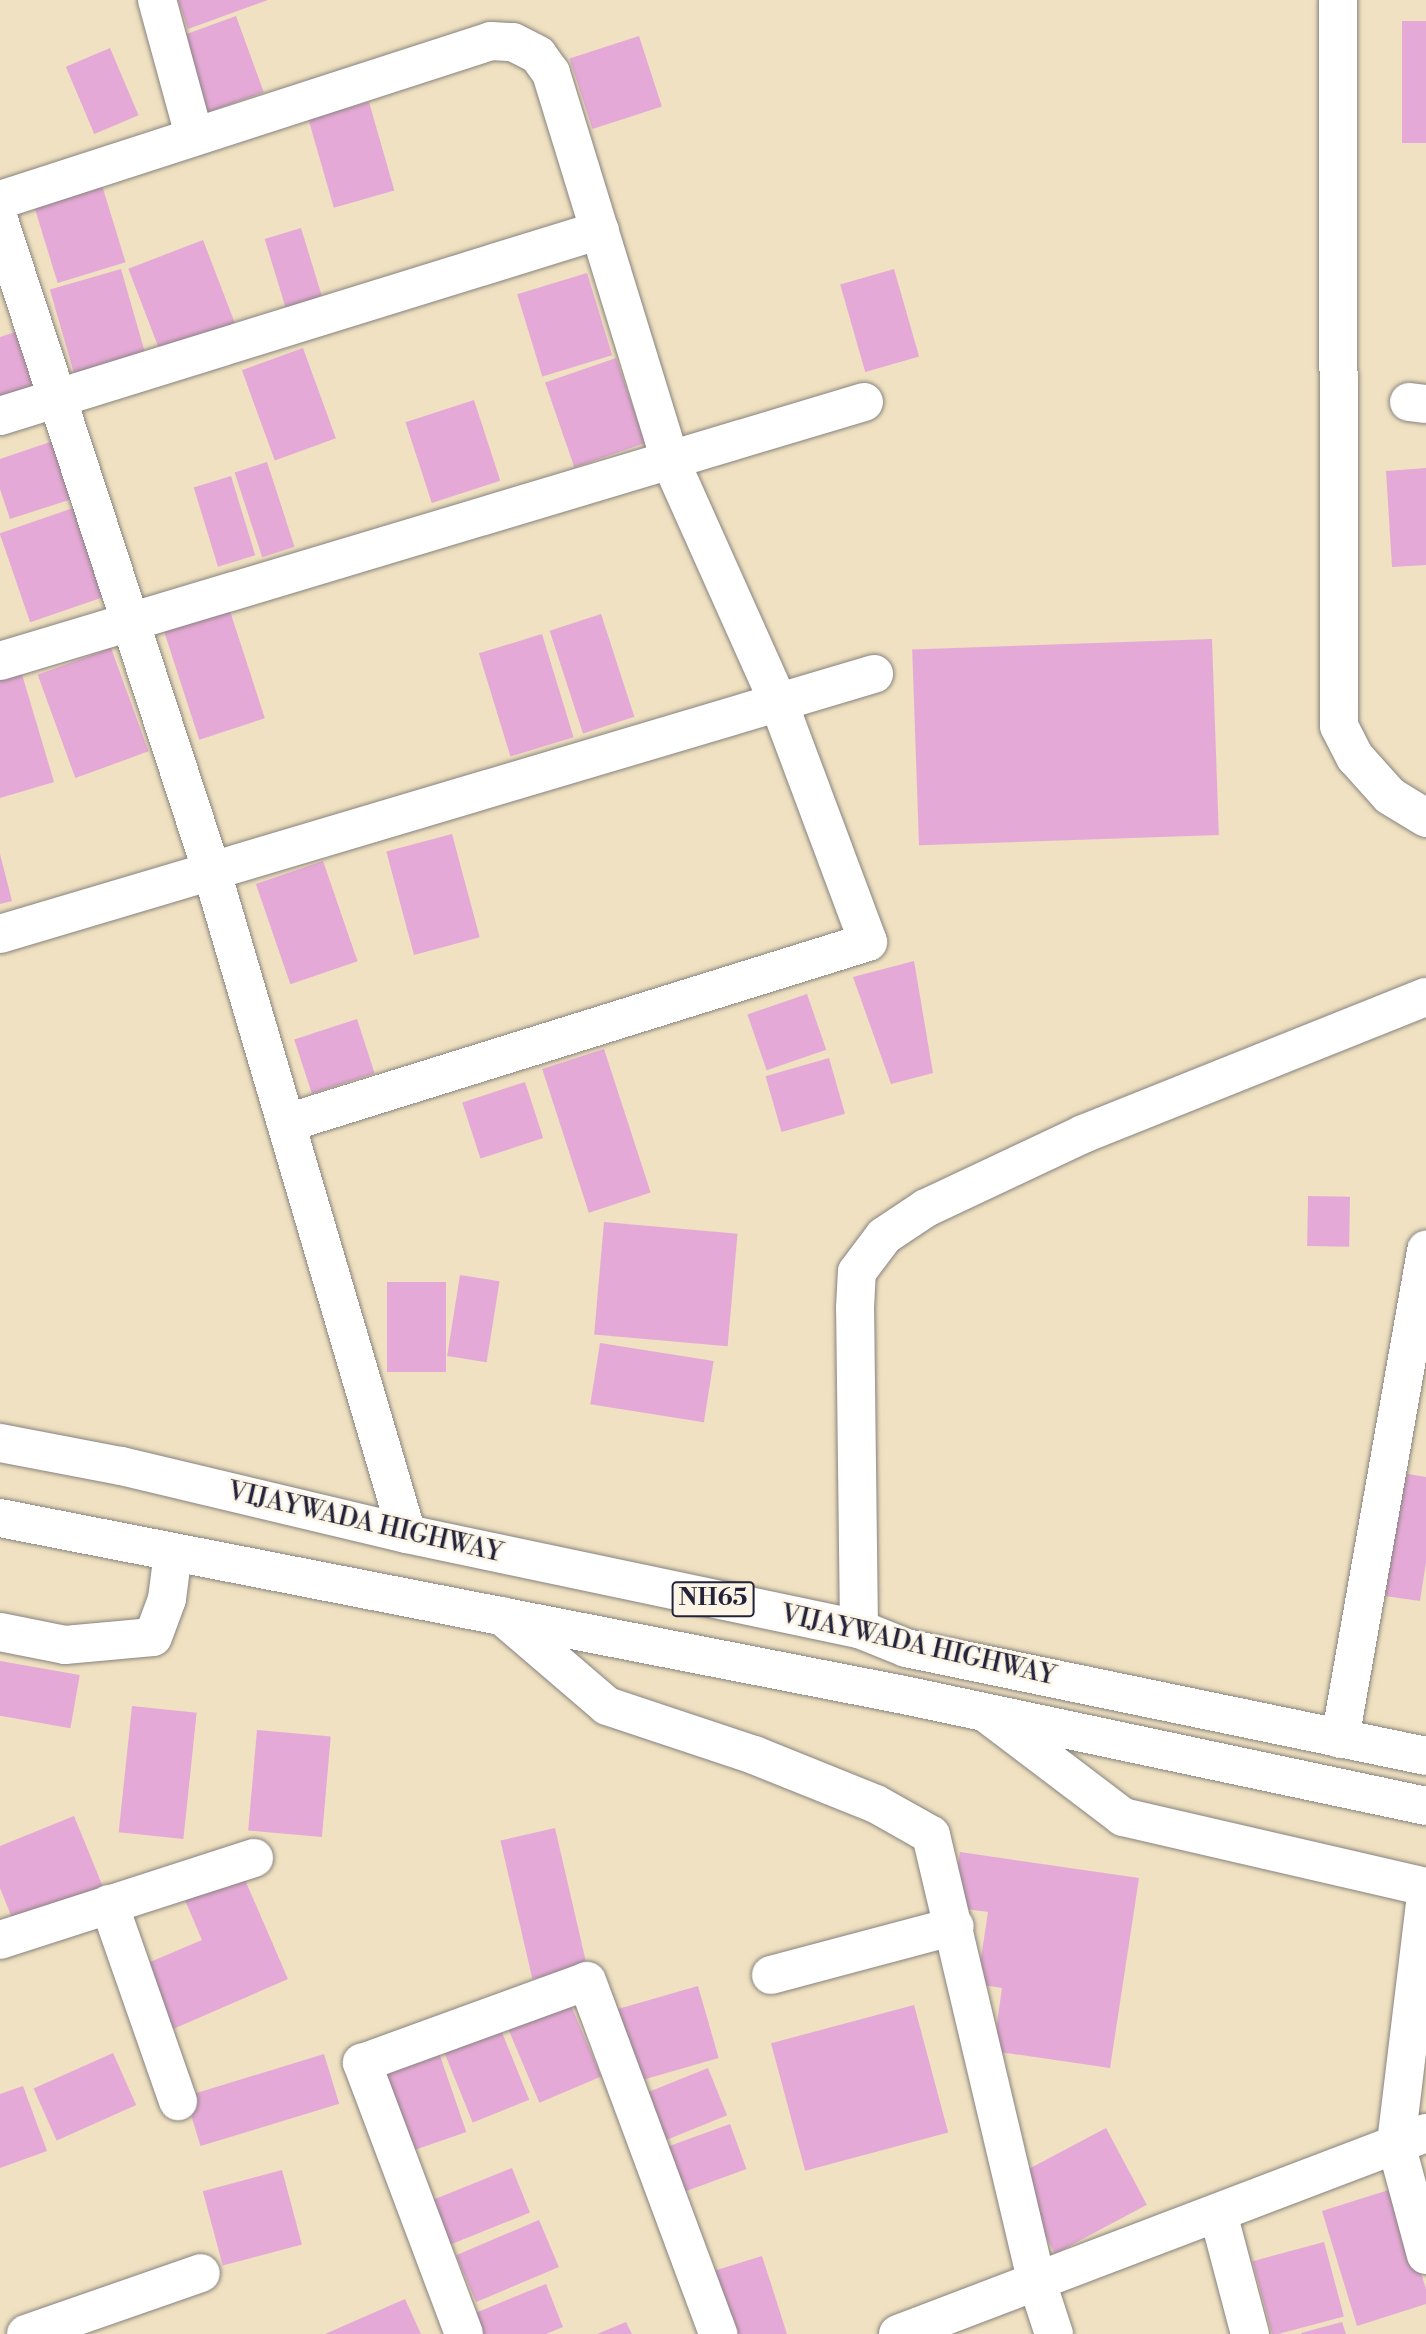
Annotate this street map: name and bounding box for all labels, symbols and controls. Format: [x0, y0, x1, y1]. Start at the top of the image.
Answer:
street label: VIJAYWADA HIGHWAY [225, 1476, 505, 1570]
road number: NH65 [671, 1578, 755, 1619]
street label: VIJAYWADA HIGHWAY [778, 1599, 1058, 1693]

